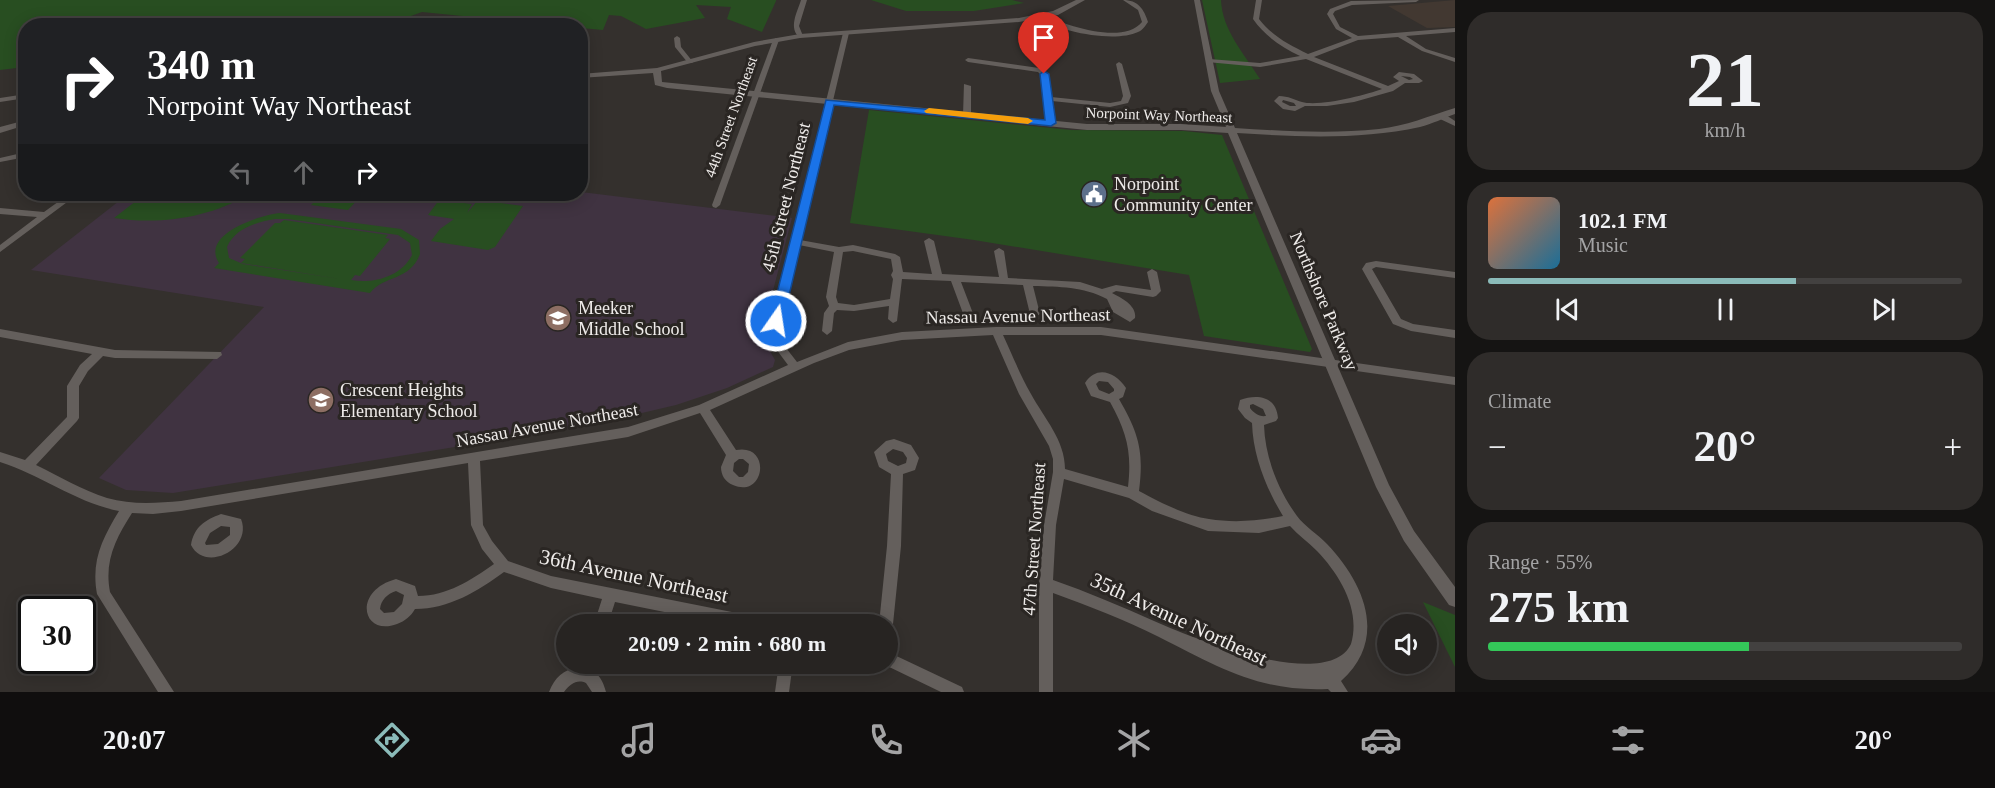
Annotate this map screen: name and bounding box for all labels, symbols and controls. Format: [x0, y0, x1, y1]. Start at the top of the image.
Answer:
pin [1018, 12, 1069, 74]
icon: arrive [1027, 21, 1060, 54]
text: 21 [1686, 36, 1764, 123]
icon: right [48, 42, 126, 120]
text: 340 m [147, 42, 256, 88]
street label: 44th Street Northeast [702, 54, 761, 180]
text: Norpoint Way Northeast [147, 91, 411, 121]
street label: Norpoint Way Northeast [1085, 104, 1233, 126]
text: km/h [1704, 119, 1746, 141]
street label: 45th Street Northeast [758, 120, 814, 274]
icon: left [224, 156, 257, 189]
icon: ahead [287, 156, 320, 189]
icon: right [350, 156, 383, 189]
place label: Norpoint Community Center [1114, 174, 1253, 215]
public building icon: Norpoint Community Center [1079, 179, 1109, 209]
text: 102.1 FM [1578, 208, 1667, 233]
street label: Northshore Parkway [1286, 229, 1362, 373]
text: Music [1578, 234, 1628, 256]
position arrow [744, 289, 808, 353]
icon: previous [1551, 293, 1584, 326]
icon: pause [1709, 293, 1742, 326]
icon: next [1867, 293, 1900, 326]
place label: Meeker Middle School [578, 298, 685, 339]
school or university icon: Meeker Middle School [543, 303, 573, 333]
street label: Nassau Avenue Northeast [926, 304, 1110, 328]
place label: Crescent Heights Elementary School [340, 380, 477, 421]
school or university icon: Crescent Heights Elementary School [306, 385, 336, 415]
text: Climate [1488, 390, 1551, 412]
street label: Nassau Avenue Northeast [454, 399, 640, 451]
text: 20° [1694, 421, 1757, 471]
text: − [1488, 429, 1507, 465]
text: + [1943, 429, 1962, 465]
street label: 47th Street Northeast [1019, 462, 1049, 616]
street label: 36th Avenue Northeast [538, 544, 731, 608]
text: Range · 55% [1488, 551, 1592, 573]
street label: 35th Avenue Northeast [1087, 568, 1271, 671]
text: 275 km [1488, 582, 1629, 632]
speed limit sign: 30 [18, 596, 96, 674]
map controls [1377, 614, 1437, 674]
button: sound [1377, 614, 1437, 674]
text: 20:09 · 2 min · 680 m [628, 631, 826, 656]
icon: directions [371, 719, 413, 761]
icon: music [618, 719, 660, 761]
icon: phone [865, 719, 907, 761]
icon: climate [1113, 719, 1155, 761]
icon: car [1360, 719, 1402, 761]
icon: filters [1607, 719, 1649, 761]
text: 20:07 [103, 725, 166, 755]
text: 20° [1854, 725, 1892, 755]

